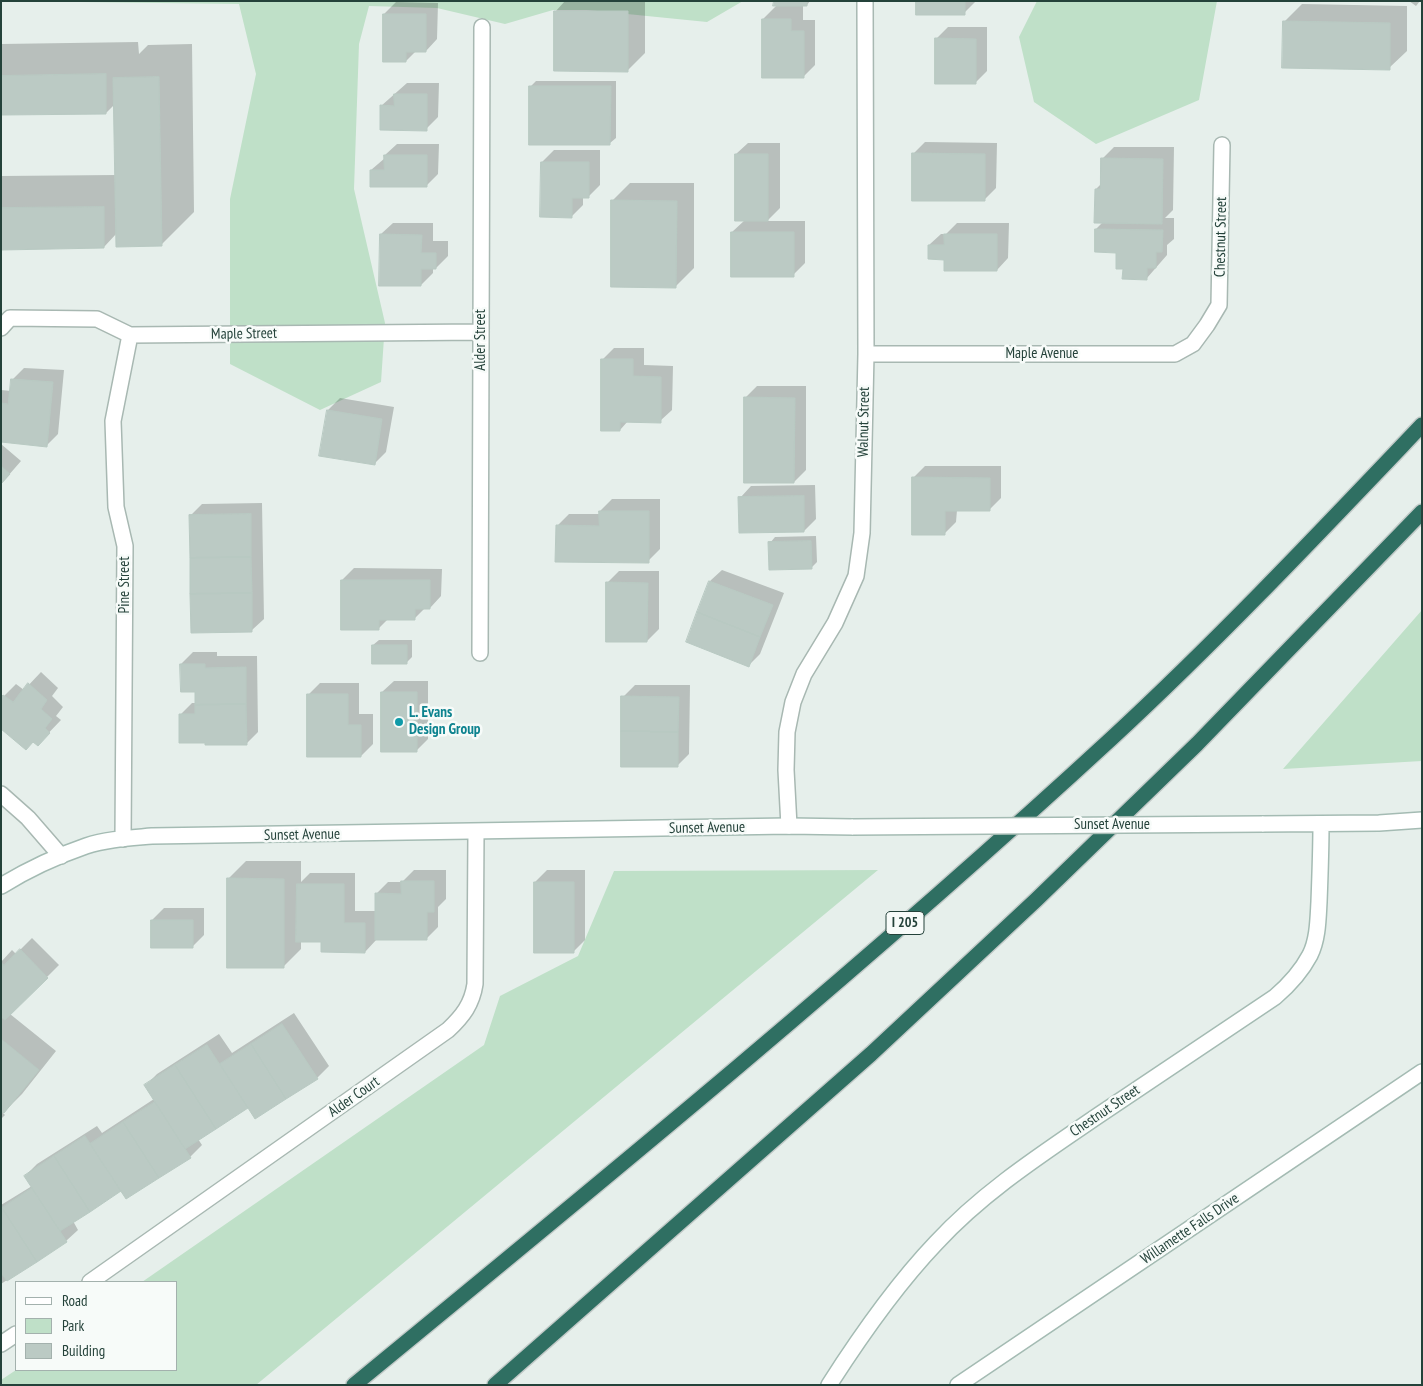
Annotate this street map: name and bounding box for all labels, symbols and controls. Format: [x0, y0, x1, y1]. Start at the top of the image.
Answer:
street label: Chestnut Street [1211, 197, 1231, 277]
street label: Alder Street [472, 309, 490, 371]
street label: Maple Street [211, 324, 277, 344]
street label: Maple Avenue [1006, 345, 1078, 363]
street label: Walnut Street [854, 387, 874, 457]
street label: Pine Street [116, 556, 134, 614]
place label: L. Evans Design Group [409, 704, 481, 739]
marker: L. Evans Design Group [393, 716, 405, 728]
street label: Sunset Avenue [1074, 816, 1150, 834]
street label: Sunset Avenue [669, 818, 745, 838]
street label: Sunset Avenue [264, 825, 340, 845]
road number: I 205 [886, 911, 924, 934]
street label: Alder Court [325, 1073, 383, 1121]
street label: Chestnut Street [1067, 1081, 1143, 1141]
street label: Willamette Falls Drive [1138, 1190, 1242, 1268]
legend [15, 1281, 178, 1371]
text: Road [62, 1291, 88, 1310]
text: Park [62, 1316, 84, 1335]
text: Building [62, 1341, 105, 1360]

